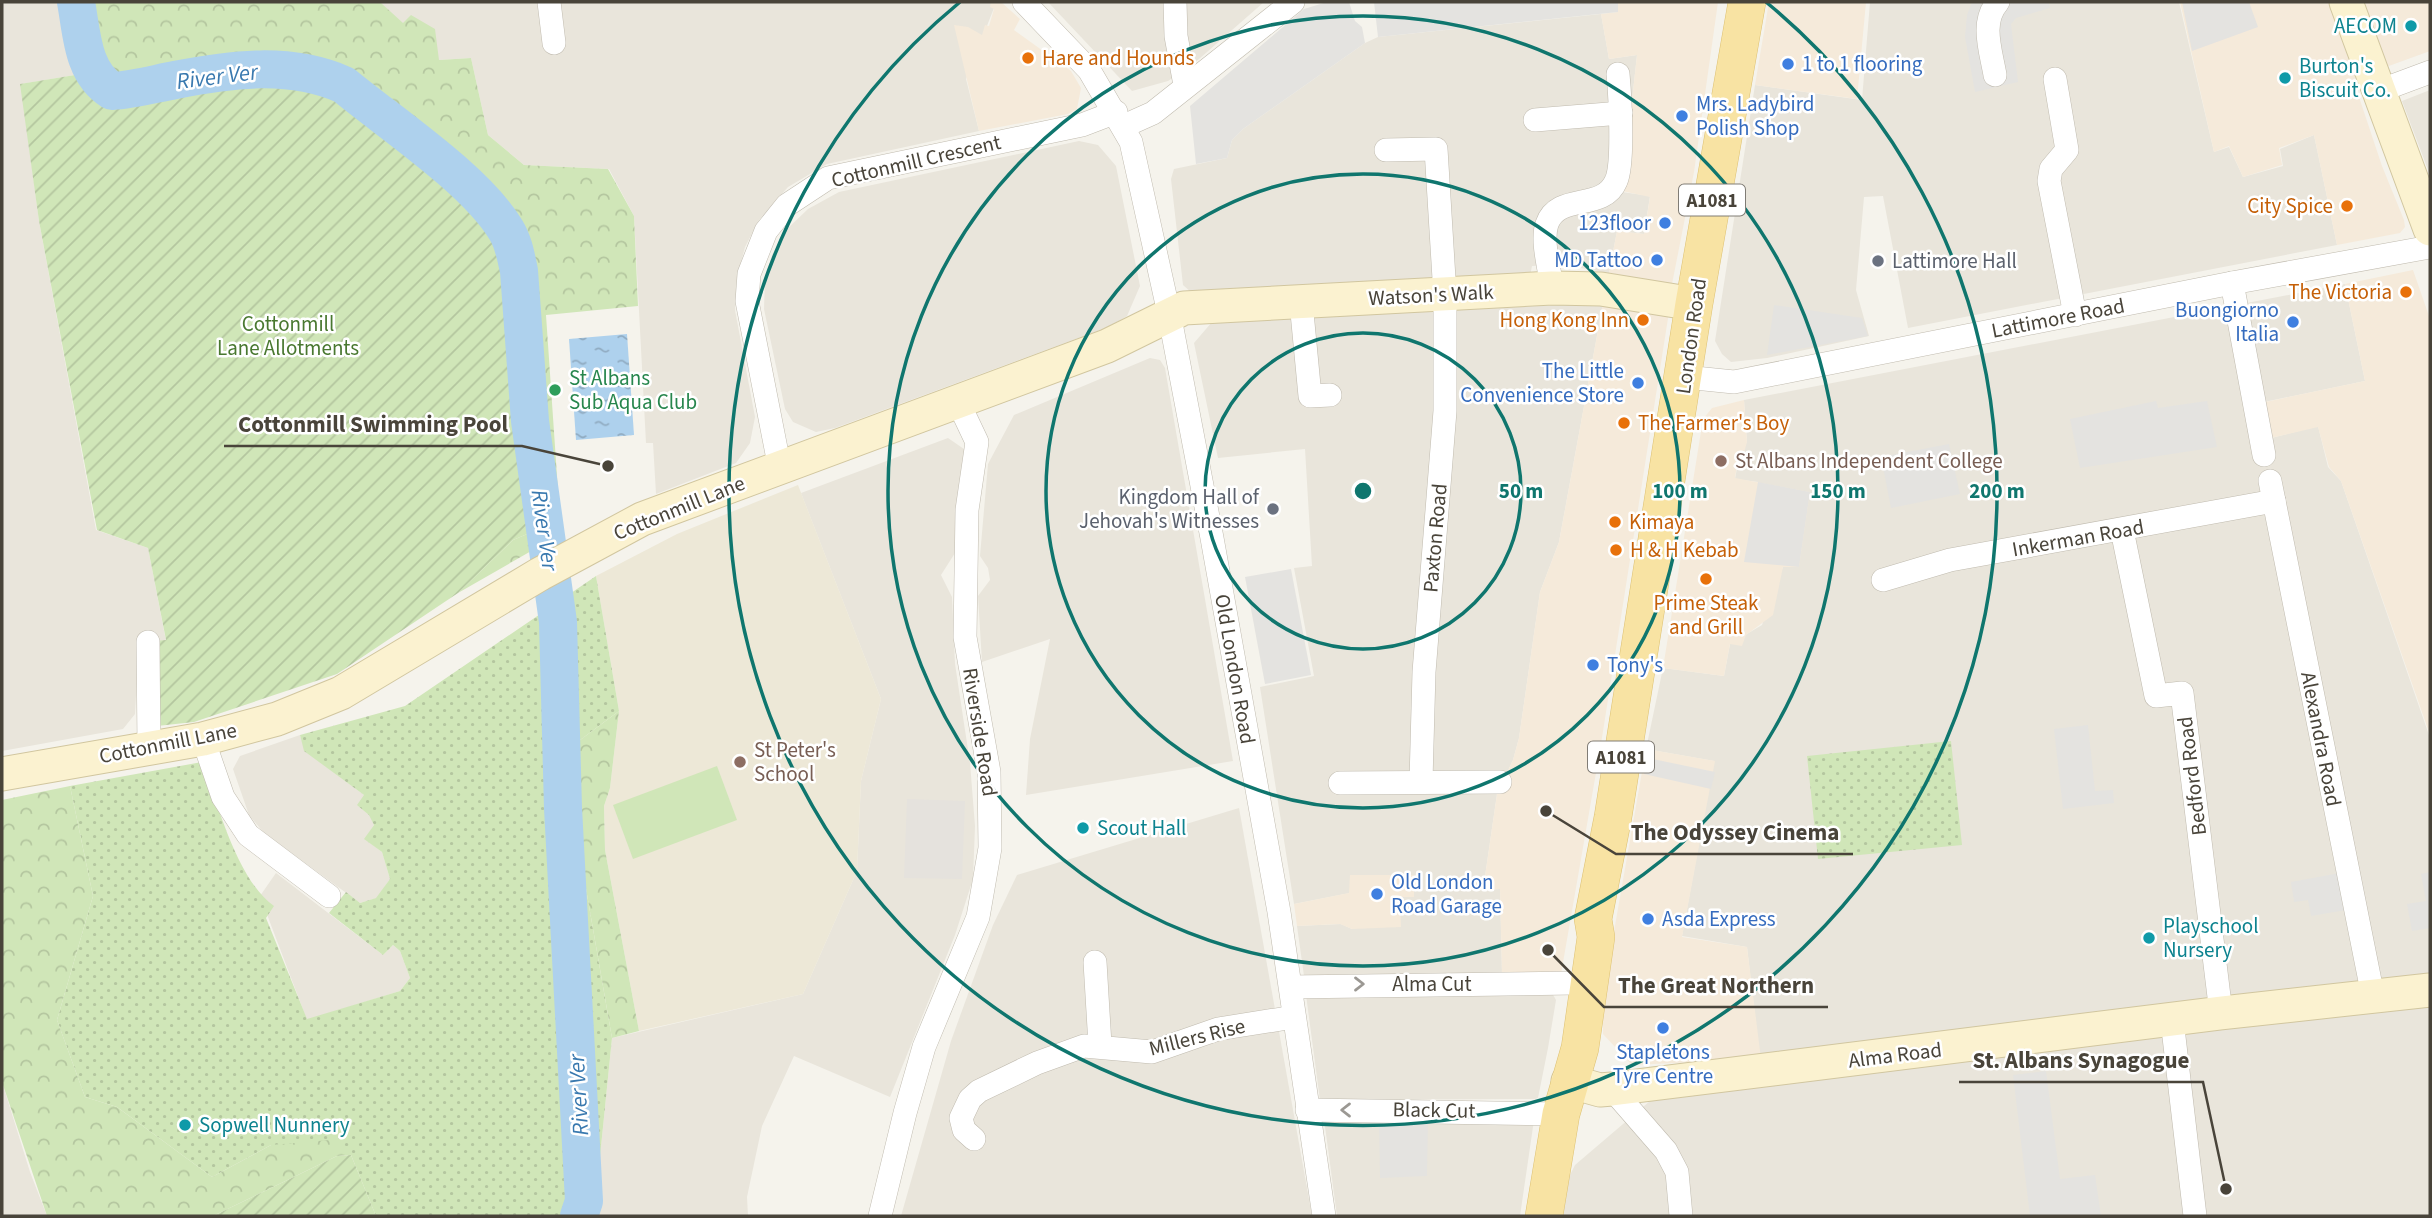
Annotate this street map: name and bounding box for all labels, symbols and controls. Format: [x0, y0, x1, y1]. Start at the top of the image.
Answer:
place label: AECOM [2334, 11, 2397, 41]
marker: AECOM [2403, 18, 2419, 34]
place label: Hare and Hounds [1042, 43, 1195, 73]
place label: 1 to 1 flooring [1802, 49, 1923, 79]
marker: Hare and Hounds [1020, 50, 1036, 66]
place label: Burton's Biscuit Co. [2299, 51, 2391, 105]
water label: River Ver [175, 55, 261, 98]
marker: 1 to 1 flooring [1780, 56, 1796, 72]
marker: Burton's Biscuit Co. [2277, 70, 2293, 86]
place label: Mrs. Ladybird Polish Shop [1696, 89, 1814, 143]
marker: Mrs. Ladybird Polish Shop [1674, 108, 1690, 124]
street label: Cottonmill Crescent [828, 127, 1004, 195]
road number: A1081 [1679, 184, 1745, 216]
place label: City Spice [2247, 191, 2333, 221]
marker: City Spice [2339, 198, 2355, 214]
place label: 123floor [1578, 208, 1652, 238]
marker: 123floor [1657, 215, 1673, 231]
place label: MD Tattoo [1554, 245, 1643, 275]
place label: Lattimore Hall [1892, 246, 2017, 276]
marker: MD Tattoo [1649, 252, 1665, 268]
marker: Lattimore Hall [1870, 253, 1886, 269]
street label: London Road [1668, 276, 1714, 396]
street label: Watson's Walk [1368, 277, 1495, 313]
place label: The Victoria [2288, 277, 2392, 307]
marker: The Victoria [2398, 284, 2414, 300]
street label: Lattimore Road [1989, 290, 2127, 346]
place label: Buongiorno Italia [2175, 295, 2279, 349]
place label: Hong Kong Inn [1500, 305, 1629, 335]
park label: Cottonmill Lane Allotments [217, 309, 359, 363]
marker: Hong Kong Inn [1635, 312, 1651, 328]
marker: Buongiorno Italia [2285, 314, 2301, 330]
place label: The Little Convenience Store [1460, 356, 1624, 410]
place label: St Albans Sub Aqua Club [569, 363, 697, 417]
marker: The Little Convenience Store [1630, 375, 1646, 391]
marker: St Albans Sub Aqua Club [547, 382, 563, 398]
callout: Cottonmill Swimming Pool [224, 402, 522, 446]
text: Cottonmill Swimming Pool [238, 408, 508, 441]
place label: The Farmer's Boy [1638, 408, 1789, 438]
marker: The Farmer's Boy [1616, 415, 1632, 431]
place label: St Albans Independent College [1735, 446, 2003, 476]
marker: St Albans Independent College [1713, 453, 1729, 469]
street label: Cottonmill Lane [609, 468, 749, 548]
text: 50 m [1499, 476, 1543, 506]
text: 100 m [1652, 476, 1708, 506]
text: 150 m [1810, 476, 1866, 506]
text: 200 m [1969, 476, 2025, 506]
centre of rings [1351, 479, 1375, 503]
place label: Kingdom Hall of Jehovah's Witnesses [1079, 482, 1260, 536]
street label: Paxton Road [1415, 482, 1455, 594]
water label: River Ver [522, 487, 567, 574]
marker: Kingdom Hall of Jehovah's Witnesses [1265, 501, 1281, 517]
place label: Kimaya [1629, 507, 1694, 537]
street label: Inkerman Road [2010, 512, 2146, 564]
marker: Kimaya [1607, 514, 1623, 530]
place label: H & H Kebab [1630, 535, 1739, 565]
marker: H & H Kebab [1608, 542, 1624, 558]
marker: Prime Steak and Grill [1698, 571, 1714, 587]
place label: Prime Steak and Grill [1654, 588, 1759, 642]
street label: Old London Road [1207, 592, 1263, 746]
place label: Tony's [1607, 650, 1663, 680]
marker: Tony's [1585, 657, 1601, 673]
street label: Riverside Road [955, 666, 1005, 798]
street label: Alexandra Road [2293, 669, 2349, 809]
street label: Cottonmill Lane [97, 715, 239, 771]
street label: Bedford Road [2170, 715, 2214, 837]
place label: St Peter's School [754, 735, 836, 789]
road number: A1081 [1588, 742, 1654, 772]
marker: St Peter's School [732, 754, 748, 770]
callout: The Odyssey Cinema [1616, 810, 1853, 854]
place label: Scout Hall [1097, 813, 1186, 843]
text: The Odyssey Cinema [1631, 816, 1839, 849]
marker: Scout Hall [1075, 820, 1091, 836]
place label: Old London Road Garage [1391, 867, 1502, 921]
marker: Old London Road Garage [1369, 886, 1385, 902]
place label: Asda Express [1662, 904, 1776, 934]
marker: Asda Express [1640, 911, 1656, 927]
place label: Playschool Nursery [2163, 911, 2259, 965]
marker: Playschool Nursery [2141, 930, 2157, 946]
callout: The Great Northern [1604, 963, 1828, 1007]
street label: Alma Cut [1392, 969, 1472, 999]
text: The Great Northern [1618, 969, 1814, 1002]
one-way arrow [1354, 976, 1365, 992]
street label: Millers Rise [1146, 1011, 1248, 1063]
marker: Stapletons Tyre Centre [1655, 1020, 1671, 1036]
street label: Alma Road [1847, 1034, 1943, 1076]
place label: Stapletons Tyre Centre [1613, 1037, 1713, 1091]
callout: St. Albans Synagogue [1959, 1038, 2203, 1082]
text: St. Albans Synagogue [1973, 1044, 2190, 1077]
water label: River Ver [560, 1052, 597, 1137]
street label: Black Cut [1392, 1094, 1476, 1126]
one-way arrow [1340, 1102, 1350, 1118]
place label: Sopwell Nunnery [199, 1110, 350, 1140]
marker: Sopwell Nunnery [177, 1117, 193, 1133]

